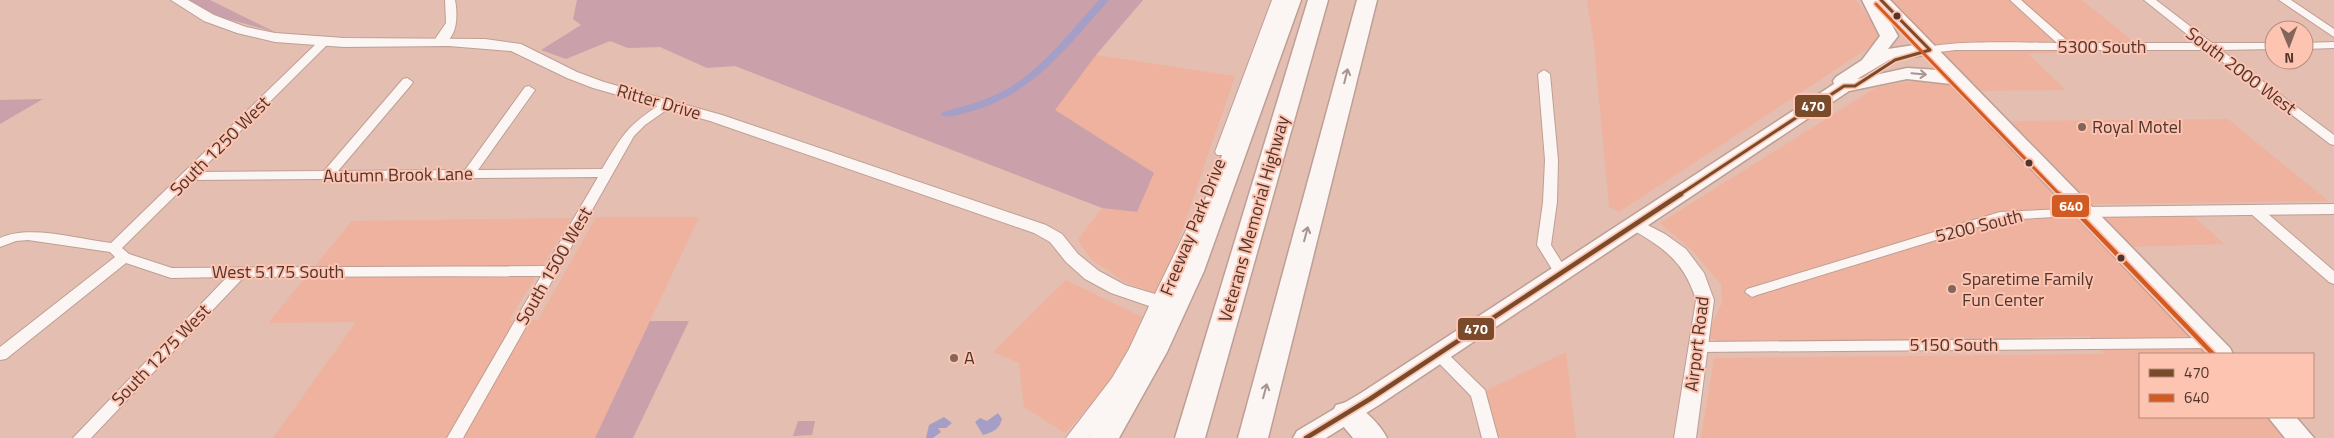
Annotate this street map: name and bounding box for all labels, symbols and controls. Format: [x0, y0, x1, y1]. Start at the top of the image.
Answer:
unlabelled marker [1892, 11, 1902, 21]
street label: South 2000 West [2180, 20, 2303, 122]
north arrow [2264, 20, 2314, 70]
street label: 5300 South [2057, 33, 2147, 60]
text: N [2284, 48, 2294, 69]
one-way arrow [1342, 69, 1351, 85]
one-way arrow [1911, 69, 1927, 78]
street label: Ritter Drive [614, 77, 704, 126]
street label: South 1250 West [163, 89, 276, 202]
line badge: 470 [1794, 94, 1832, 118]
text: 470 [1801, 95, 1825, 116]
street label: Veterans Memorial Highway [1211, 112, 1296, 325]
place label: Royal Motel [2092, 113, 2182, 140]
marker: Royal Motel [2076, 121, 2088, 133]
street label: Freeway Park Drive [1153, 154, 1232, 300]
unlabelled marker [2024, 158, 2034, 168]
street label: Autumn Brook Lane [323, 160, 473, 189]
line badge: 640 [2051, 194, 2090, 218]
text: 640 [2059, 195, 2083, 216]
street label: South 1500 West [509, 201, 599, 330]
street label: 5200 South [1932, 202, 2025, 249]
one-way arrow [1302, 226, 1312, 242]
unlabelled marker [2116, 253, 2126, 263]
street label: West 5175 South [212, 258, 344, 285]
place label: Sparetime Family Fun Center [1962, 265, 2094, 313]
marker: Sparetime Family Fun Center [1946, 283, 1958, 295]
street label: Airport Road [1677, 295, 1716, 393]
street label: South 1275 West [105, 297, 217, 412]
line badge: 470 [1457, 317, 1495, 341]
text: 470 [1464, 318, 1488, 339]
street label: 5150 South [1909, 331, 1999, 358]
place label: A [964, 344, 975, 371]
marker: A [948, 352, 960, 364]
legend [2139, 353, 2314, 418]
text: 470 [2184, 361, 2209, 384]
one-way arrow [1261, 383, 1271, 399]
text: 640 [2184, 386, 2209, 409]

